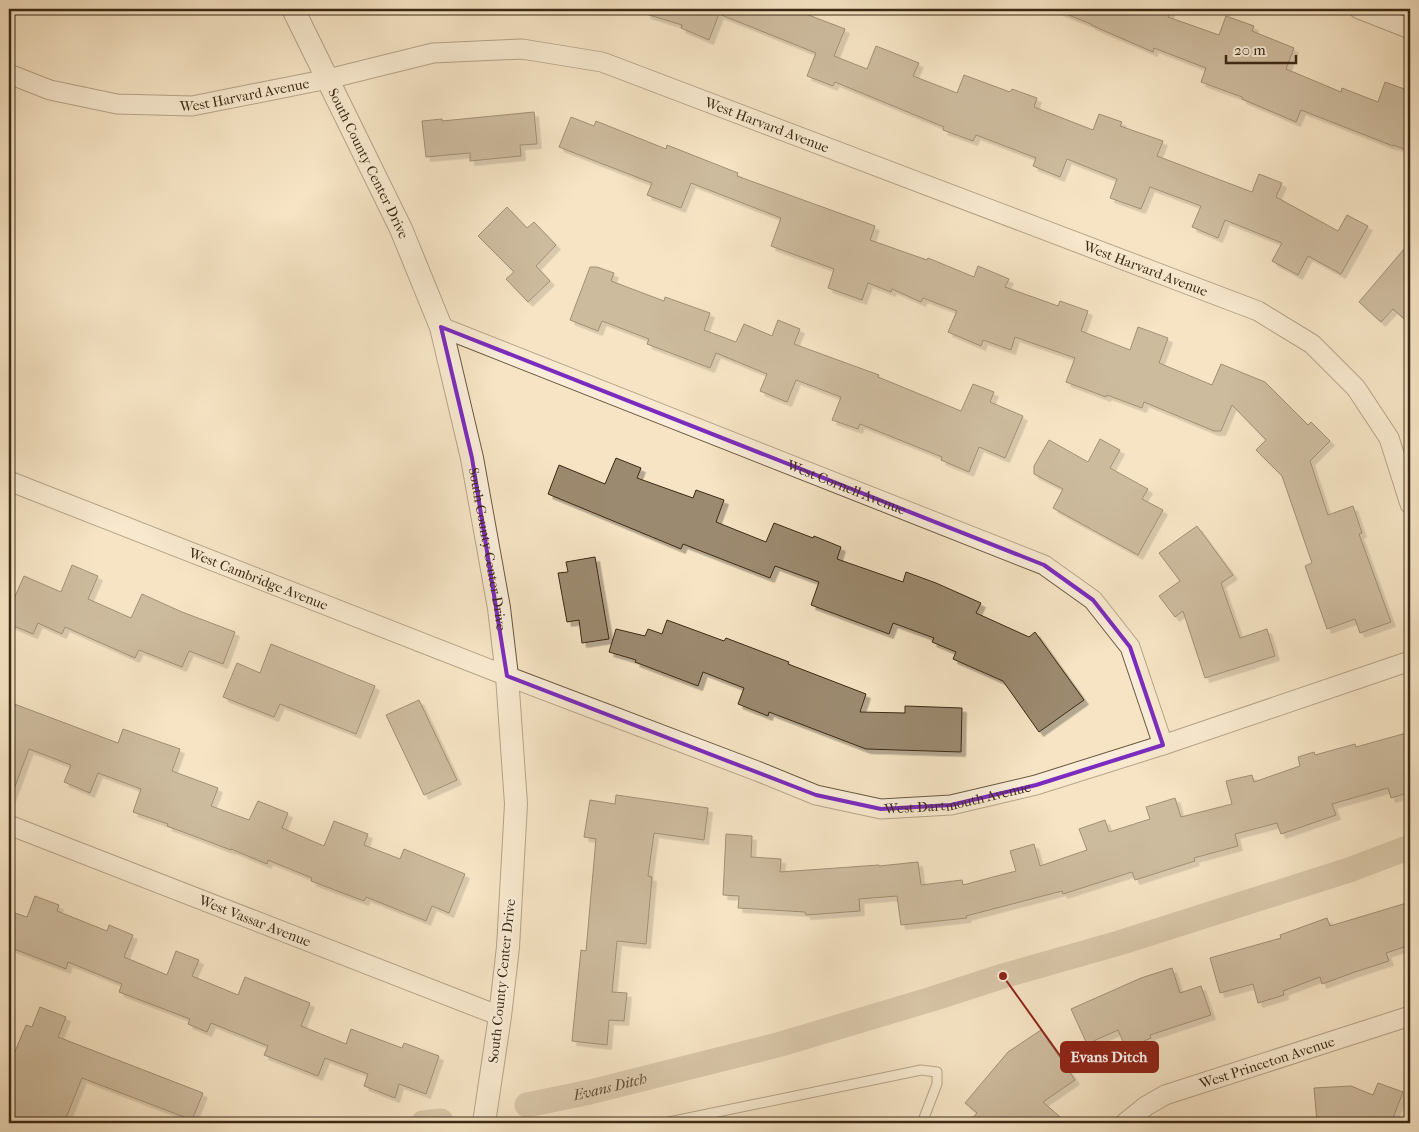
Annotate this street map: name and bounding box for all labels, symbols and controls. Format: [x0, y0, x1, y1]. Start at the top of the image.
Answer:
scale bar [1226, 32, 1296, 64]
text: 20 m [1234, 41, 1266, 59]
street label: West Harvard Avenue [179, 74, 311, 115]
street label: South County Center Drive [325, 85, 413, 241]
street label: West Harvard Avenue [702, 93, 832, 156]
street label: West Harvard Avenue [1080, 237, 1210, 300]
street label: West Cornell Avenue [784, 456, 908, 518]
street label: South County Center Drive [465, 466, 510, 632]
street label: West Cambridge Avenue [186, 543, 331, 614]
street label: West Dartmouth Avenue [883, 778, 1033, 817]
street label: West Vassar Avenue [196, 891, 314, 950]
street label: South County Center Drive [485, 898, 519, 1064]
street label: West Princeton Avenue [1196, 1032, 1337, 1092]
callout: Evans Ditch [1061, 1042, 1158, 1072]
text: Evans Ditch [1071, 1048, 1148, 1066]
water label: Evans Ditch [571, 1069, 649, 1104]

